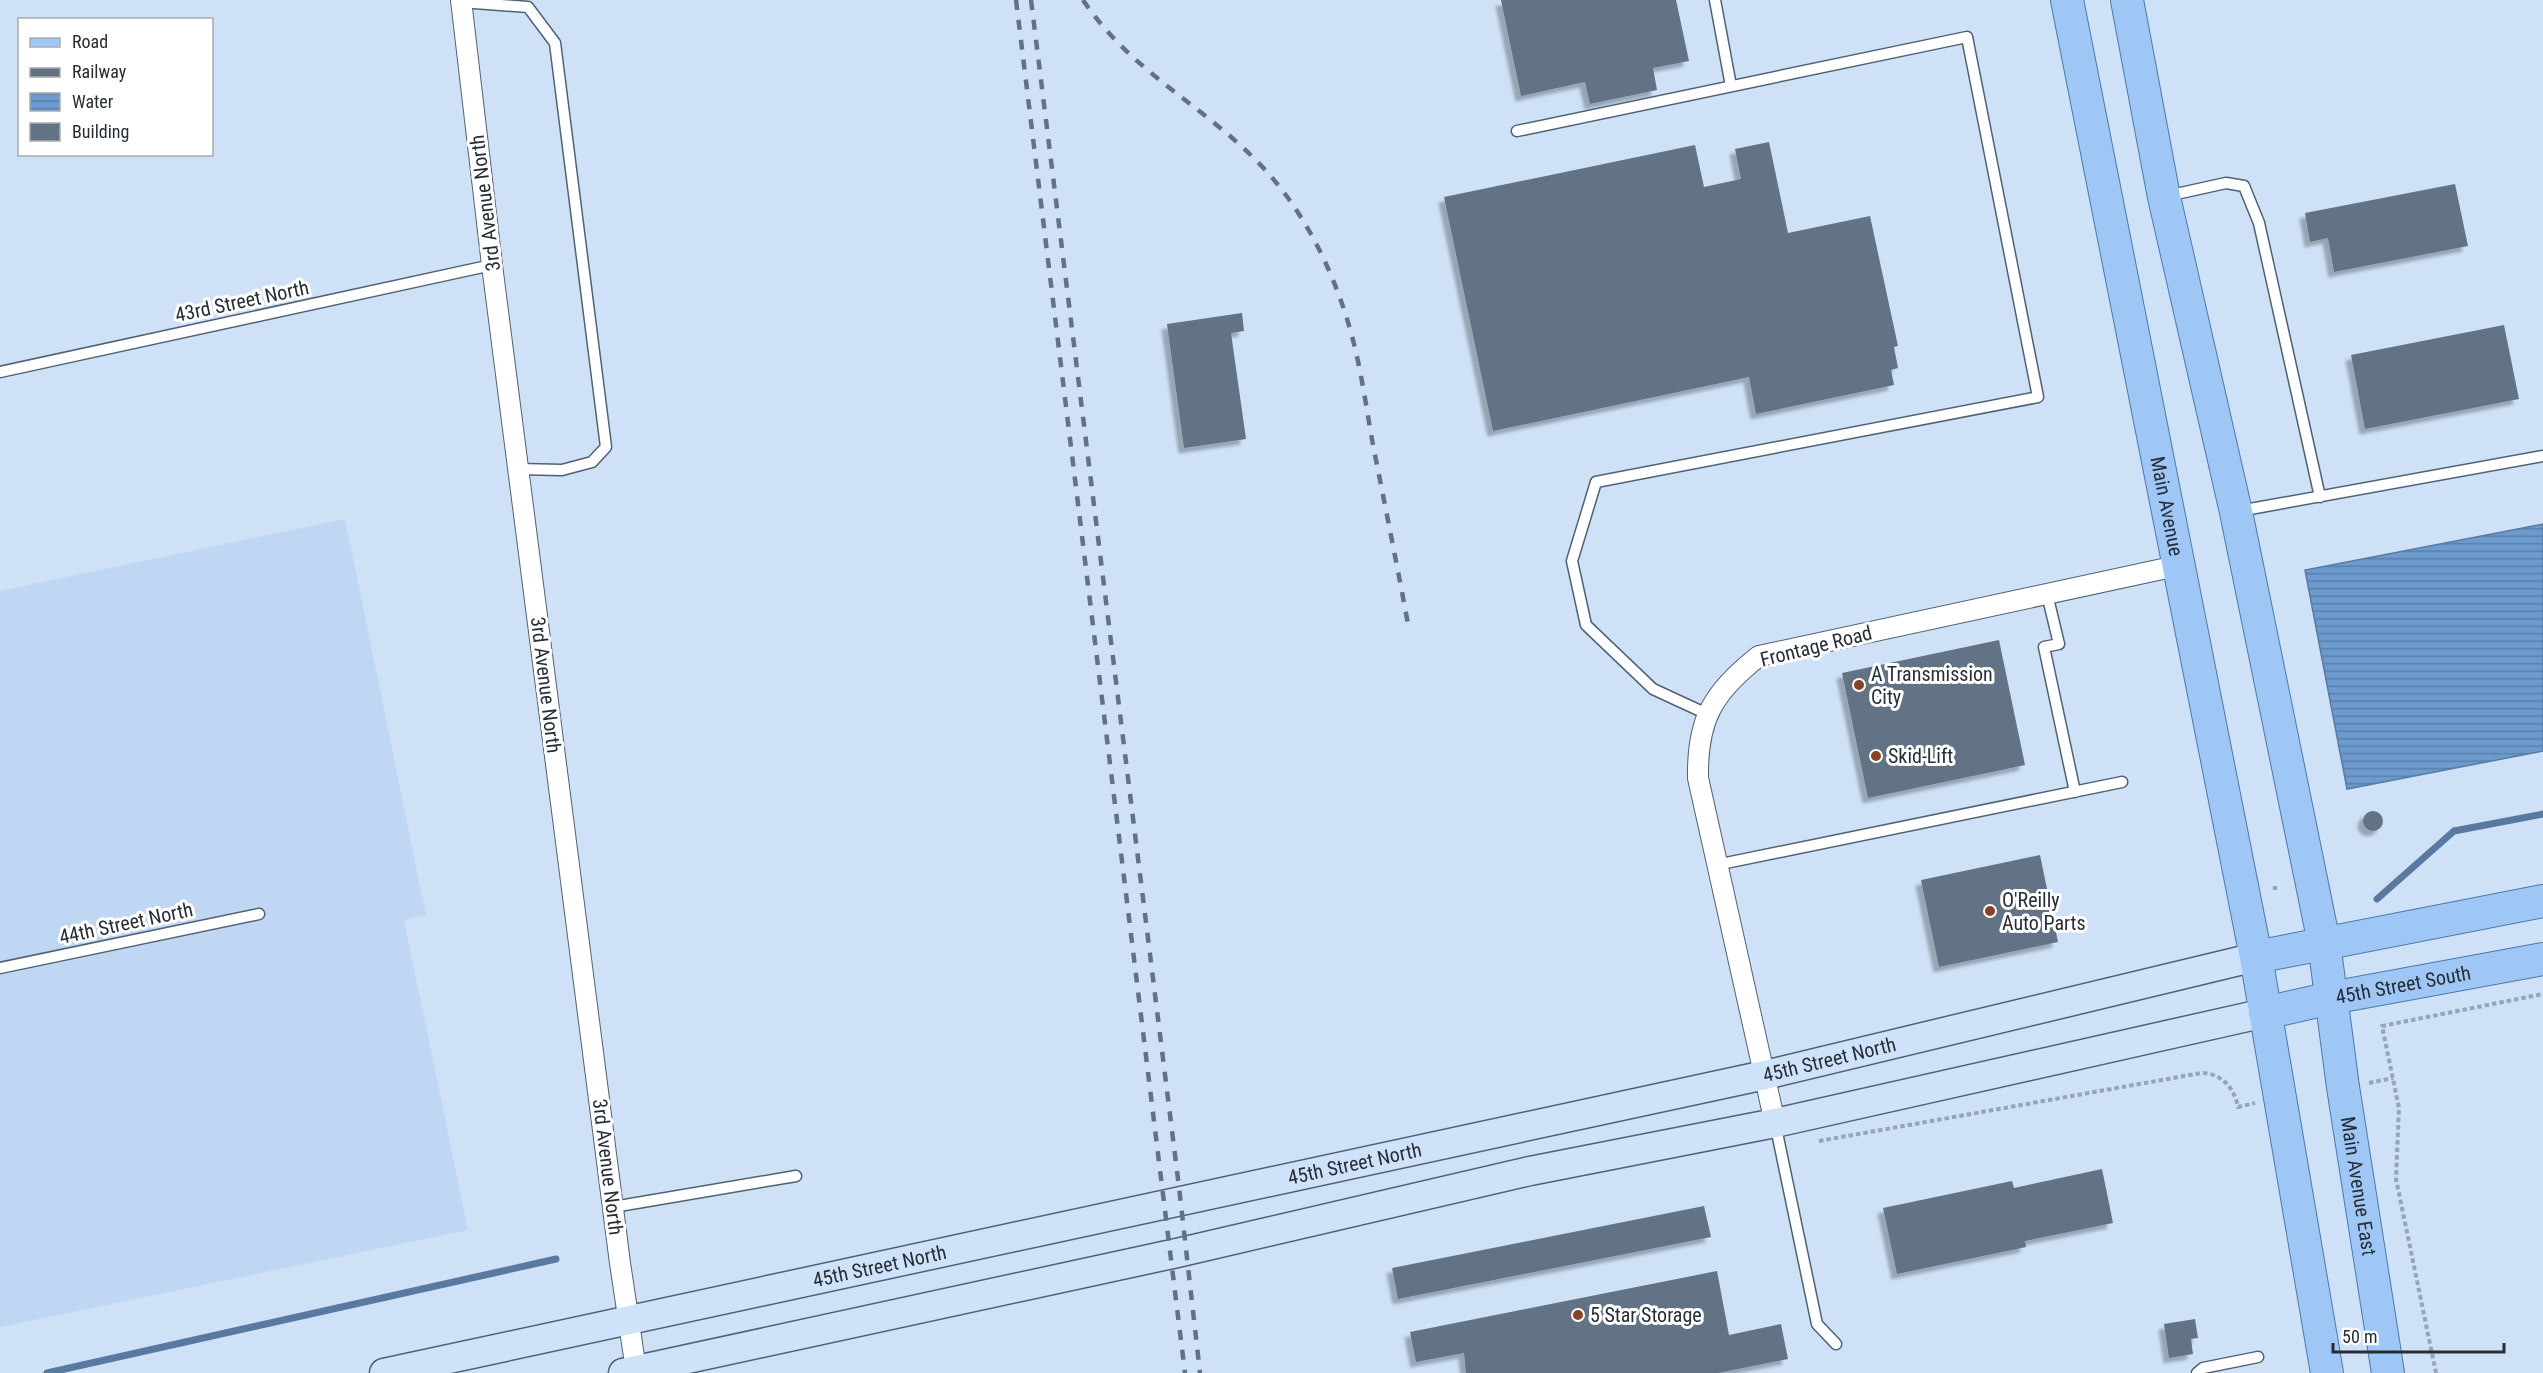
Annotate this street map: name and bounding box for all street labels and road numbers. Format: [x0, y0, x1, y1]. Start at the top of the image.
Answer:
street label: 3rd Avenue North [465, 134, 505, 272]
street label: 43rd Street North [173, 275, 311, 327]
street label: Main Avenue [2145, 454, 2189, 558]
street label: 3rd Avenue North [526, 616, 566, 754]
street label: Frontage Road [1758, 621, 1874, 671]
street label: 44th Street North [57, 897, 195, 949]
street label: 45th Street South [2334, 961, 2473, 1009]
street label: 45th Street North [1760, 1032, 1898, 1087]
street label: 3rd Avenue North [588, 1098, 628, 1236]
street label: Main Avenue East [2336, 1115, 2381, 1257]
street label: 45th Street North [1286, 1137, 1424, 1190]
street label: 45th Street North [811, 1240, 949, 1292]

